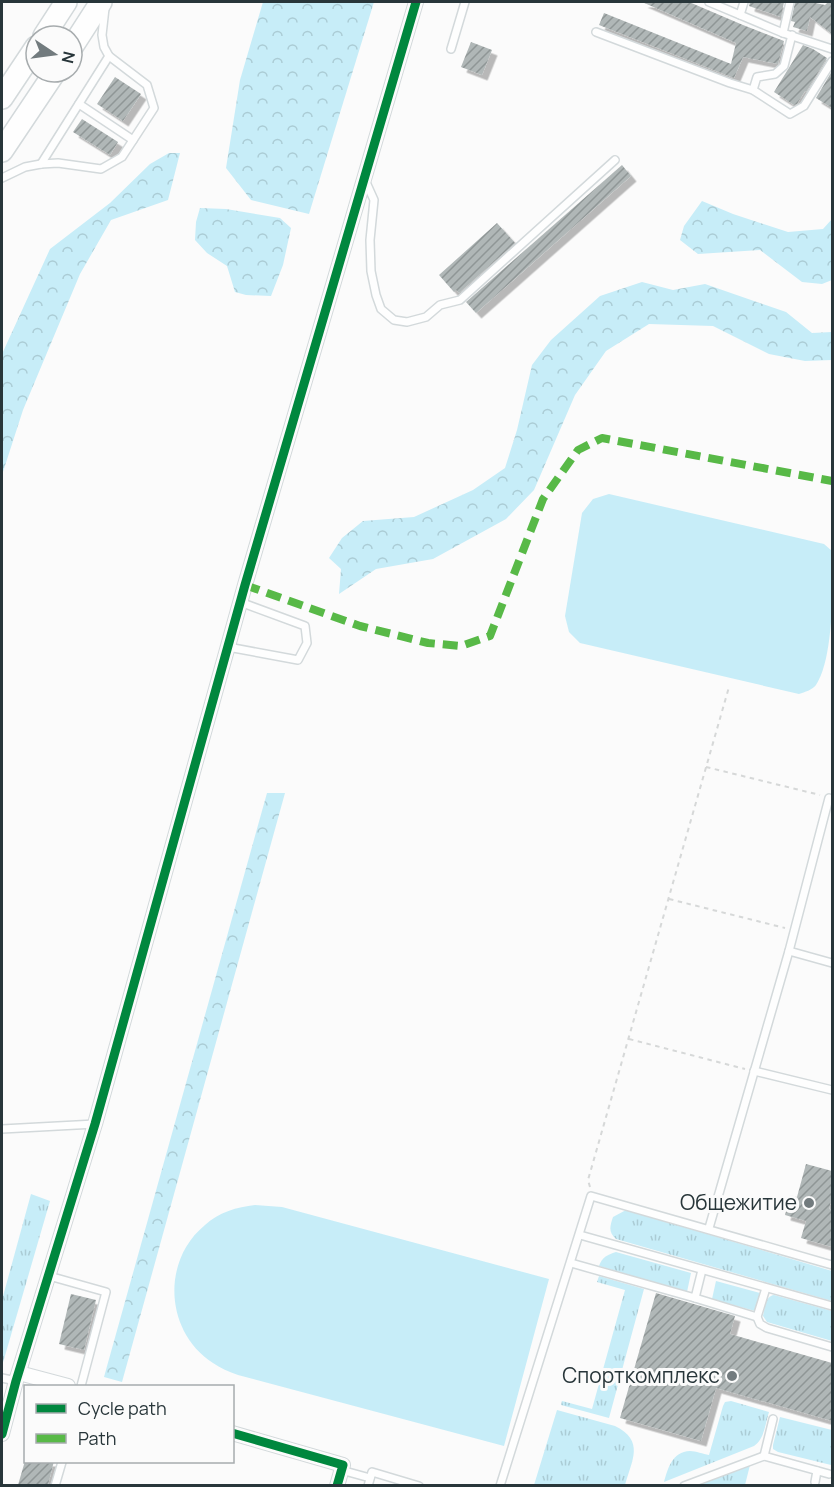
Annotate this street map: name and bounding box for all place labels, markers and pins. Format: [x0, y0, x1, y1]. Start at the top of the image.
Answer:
place label: Общежитие [680, 1188, 797, 1216]
marker: Общежитие [802, 1196, 816, 1210]
place label: Спорткомплекс [562, 1361, 720, 1389]
marker: Спорткомплекс [725, 1369, 739, 1383]

